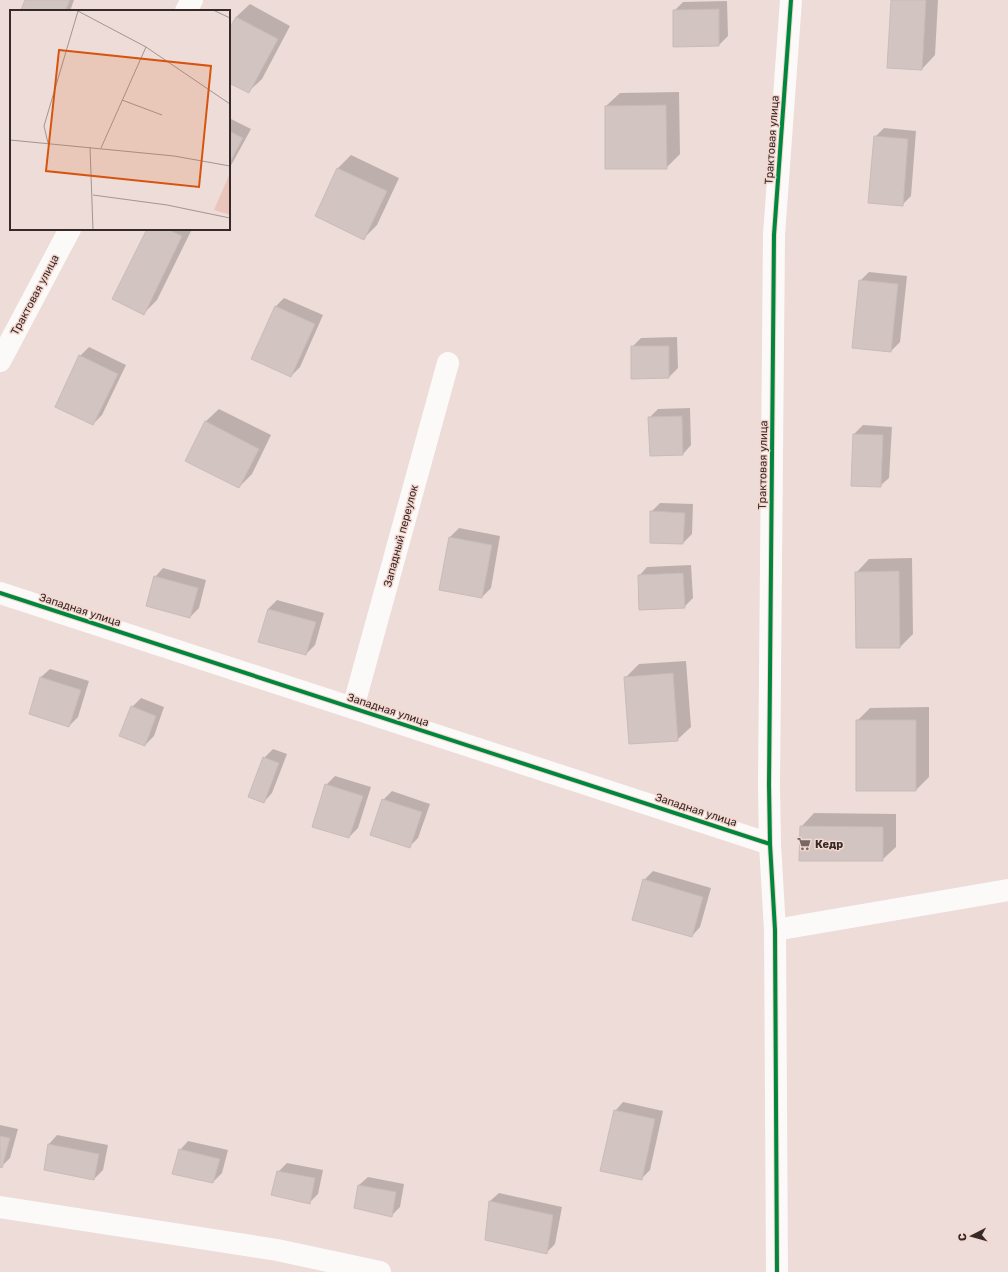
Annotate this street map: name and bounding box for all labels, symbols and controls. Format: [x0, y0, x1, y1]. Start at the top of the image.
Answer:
inset map [10, 10, 230, 230]
street label: Трактовая улица [762, 95, 782, 185]
street label: Трактовая улица [8, 252, 62, 338]
street label: Трактовая улица [756, 420, 770, 510]
street label: Западный переулок [381, 483, 421, 589]
street label: Западная улица [37, 591, 123, 629]
street label: Западная улица [345, 691, 431, 729]
street label: Западная улица [653, 791, 739, 829]
supermarket icon: Кедр [796, 836, 812, 852]
place label: Кедр [815, 838, 843, 851]
north arrow [952, 1216, 992, 1256]
text: С [956, 1232, 969, 1242]

